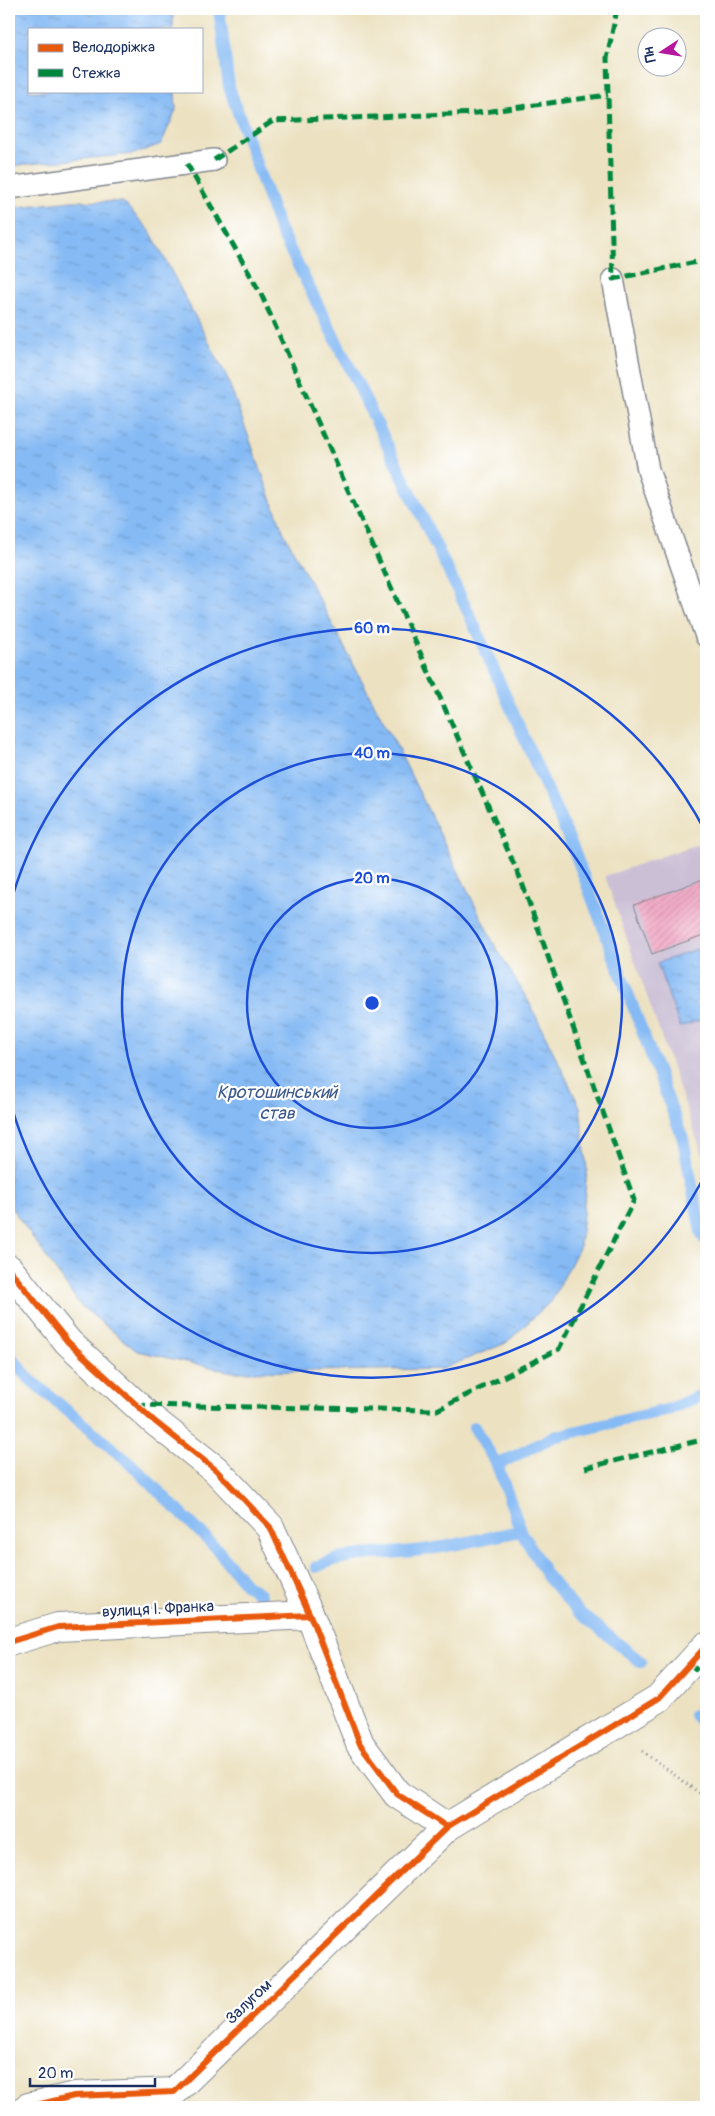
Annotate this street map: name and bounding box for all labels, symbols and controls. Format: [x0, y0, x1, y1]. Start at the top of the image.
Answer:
legend [28, 28, 202, 92]
north arrow [638, 28, 688, 78]
text: Велодоріжка [72, 38, 155, 57]
text: Пн [640, 45, 660, 64]
text: Стежка [72, 64, 121, 83]
text: 60 m [354, 619, 390, 638]
text: 40 m [354, 744, 390, 763]
text: 20 m [354, 869, 390, 888]
centre of rings [363, 994, 381, 1012]
water label: Кротошинський став [217, 1081, 339, 1125]
street label: вулиця І. Франка [102, 1596, 215, 1622]
street label: Залугом [221, 1975, 276, 2029]
scale bar [30, 2056, 155, 2088]
text: 20 m [38, 2064, 73, 2083]

